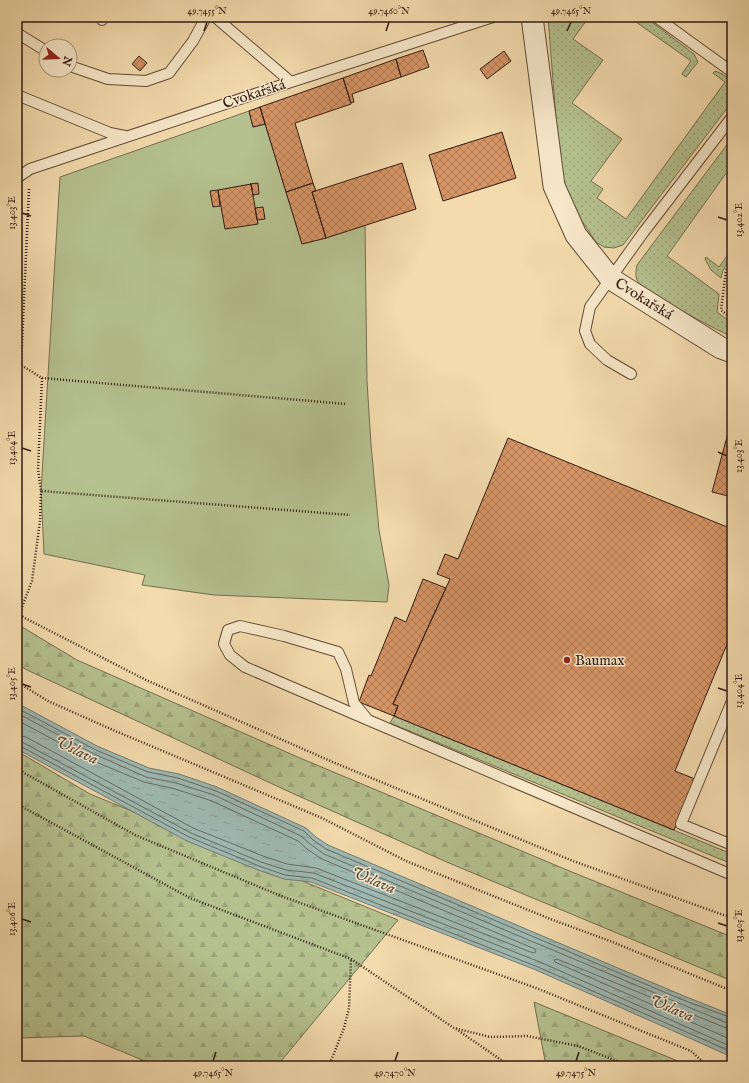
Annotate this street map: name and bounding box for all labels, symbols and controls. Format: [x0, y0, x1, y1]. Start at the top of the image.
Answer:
text: 49.7455°N [187, 5, 227, 18]
text: 49.7460°N [368, 5, 410, 18]
text: 49.7465°N [551, 5, 591, 18]
north arrow [38, 38, 78, 78]
text: N [58, 53, 75, 68]
street label: Cvokařská [220, 75, 288, 113]
text: 13.403°E [6, 196, 19, 230]
text: 13.402°E [733, 203, 746, 237]
street label: Cvokařská [611, 274, 677, 325]
text: 13.404°E [6, 431, 19, 465]
text: 13.403°E [733, 439, 746, 473]
place label: Baumax [575, 651, 625, 670]
marker: Baumax [562, 655, 572, 665]
text: 13.405°E [6, 667, 19, 701]
text: 13.404°E [733, 674, 746, 708]
water label: Úslava [51, 731, 102, 770]
water label: Úslava [348, 862, 399, 899]
text: 13.406°E [6, 902, 19, 936]
text: 13.405°E [733, 909, 746, 943]
water label: Úslava [646, 990, 697, 1027]
text: 49.7465°N [193, 1067, 233, 1080]
text: 49.7470°N [374, 1067, 416, 1080]
text: 49.7475°N [556, 1067, 596, 1080]

